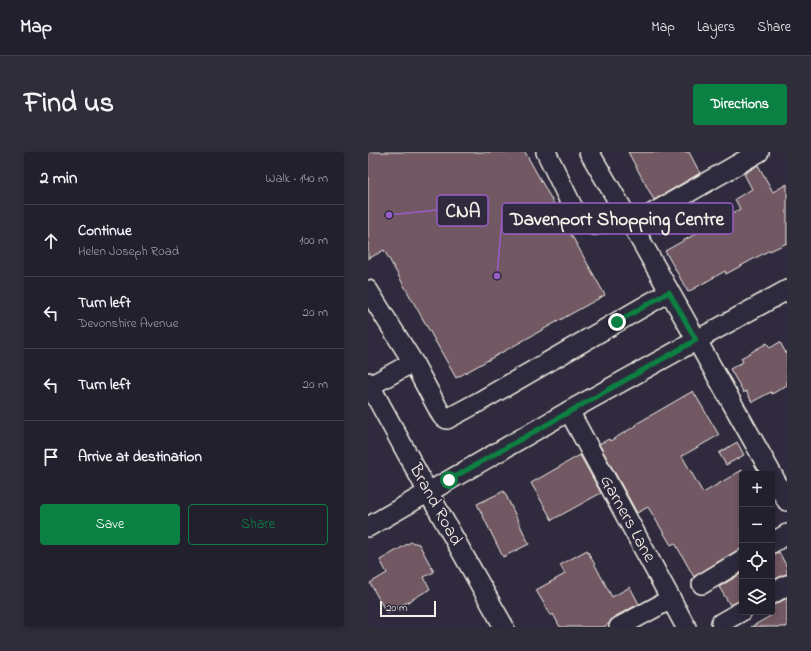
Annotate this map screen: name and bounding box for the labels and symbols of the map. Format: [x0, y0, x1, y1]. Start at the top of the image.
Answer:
callout: CNA [437, 195, 488, 226]
text: CNA [446, 199, 481, 226]
callout: Davenport Shopping Centre [502, 203, 733, 234]
text: Davenport Shopping Centre [509, 207, 725, 236]
route end [608, 313, 626, 331]
street label: Brand Road [401, 458, 468, 551]
route start [440, 471, 458, 489]
street label: Garners Lane [592, 471, 662, 568]
scale bar [380, 599, 436, 618]

